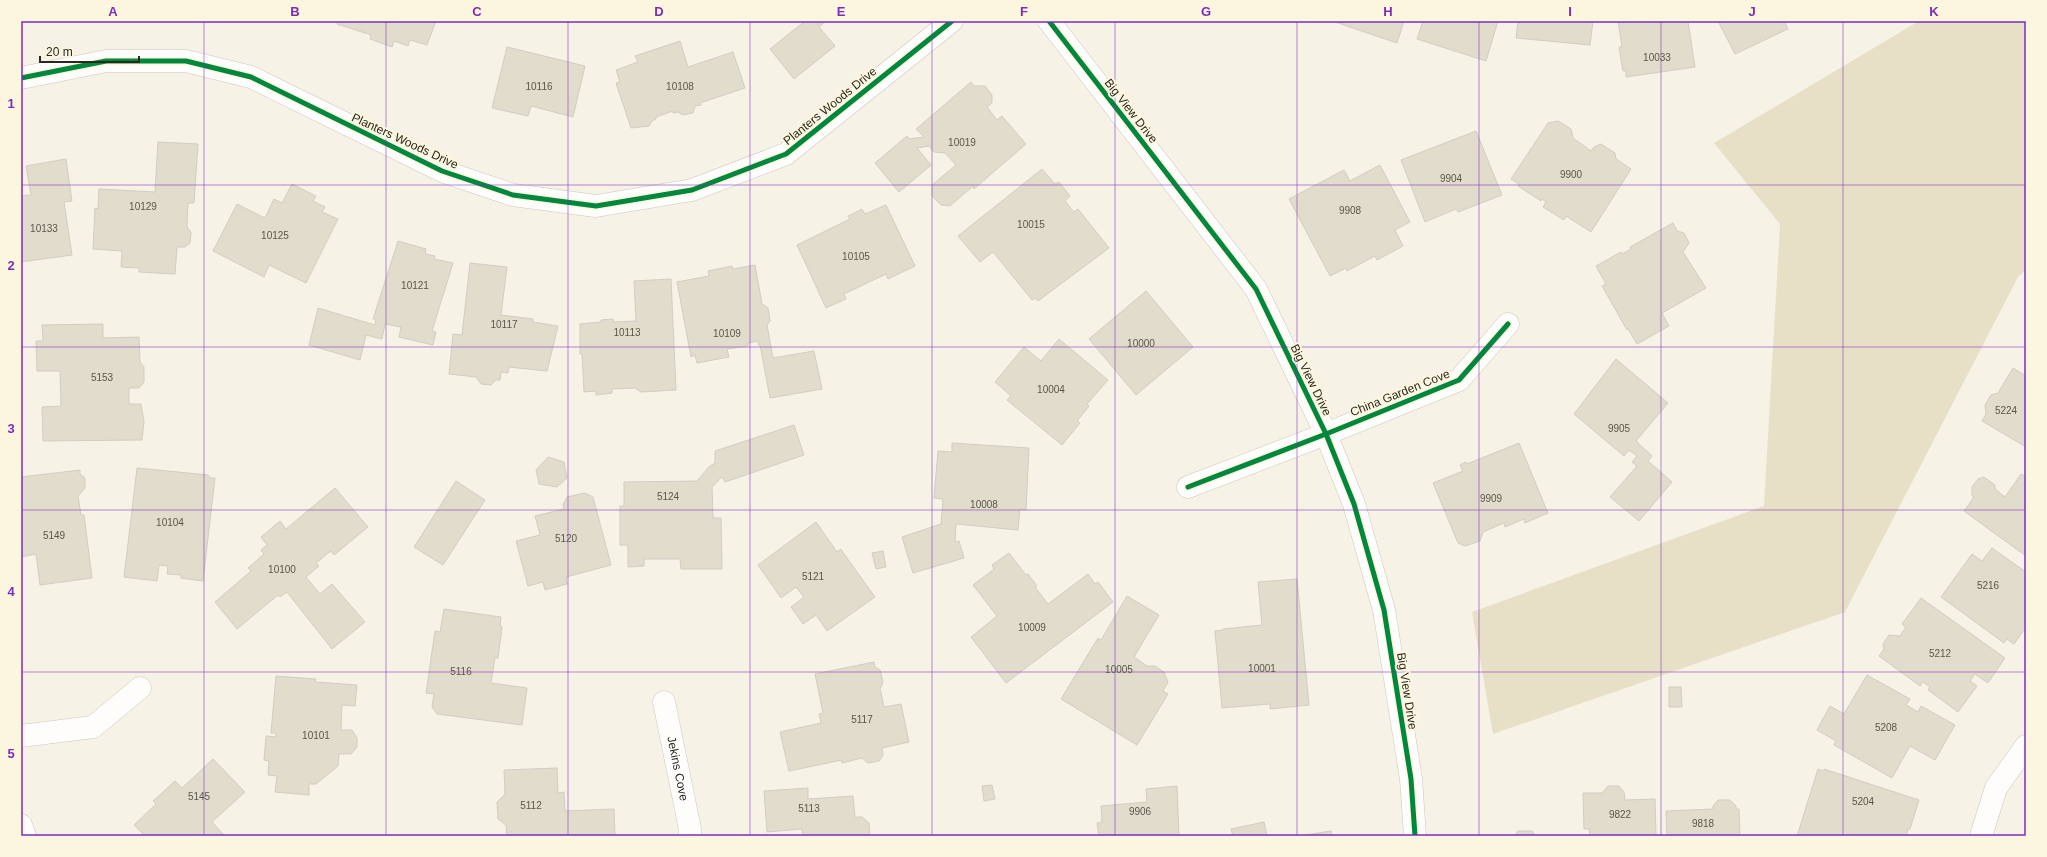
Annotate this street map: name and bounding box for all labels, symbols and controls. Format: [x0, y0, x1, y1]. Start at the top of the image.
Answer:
text: A [108, 4, 118, 19]
text: B [290, 4, 300, 19]
text: C [472, 4, 482, 19]
text: D [654, 4, 664, 19]
text: E [837, 4, 846, 19]
text: F [1020, 4, 1028, 19]
text: G [1201, 4, 1211, 19]
text: H [1383, 4, 1393, 19]
text: I [1568, 4, 1572, 19]
text: J [1748, 4, 1756, 19]
text: K [1929, 4, 1939, 19]
scale bar [40, 38, 139, 64]
text: 20 m [46, 45, 73, 59]
house number: 10033 [1643, 52, 1671, 63]
street label: Planters Woods Drive [781, 64, 880, 148]
street label: Big View Drive [1102, 76, 1161, 146]
house number: 10116 [525, 81, 553, 92]
house number: 10108 [666, 81, 694, 92]
text: 1 [7, 96, 15, 111]
street label: Planters Woods Drive [350, 110, 461, 172]
house number: 10019 [948, 137, 976, 148]
house number: 9900 [1560, 169, 1583, 180]
house number: 9904 [1440, 173, 1463, 184]
house number: 10129 [129, 201, 157, 212]
house number: 9908 [1339, 205, 1362, 216]
house number: 10015 [1017, 219, 1045, 230]
house number: 10133 [30, 223, 58, 234]
house number: 10125 [261, 230, 289, 241]
house number: 10105 [842, 251, 870, 262]
text: 2 [7, 258, 15, 273]
house number: 10121 [401, 280, 429, 291]
house number: 10117 [490, 319, 518, 330]
house number: 10113 [613, 327, 641, 338]
house number: 10109 [713, 328, 741, 339]
house number: 10000 [1127, 338, 1155, 349]
street label: Big View Drive [1288, 342, 1334, 418]
street label: China Garden Cove [1348, 367, 1452, 419]
house number: 5153 [91, 372, 114, 383]
house number: 10004 [1037, 384, 1065, 395]
house number: 5224 [1995, 405, 2018, 416]
text: 3 [7, 421, 15, 436]
house number: 9905 [1608, 423, 1631, 434]
house number: 5124 [657, 491, 680, 502]
house number: 9909 [1480, 493, 1503, 504]
house number: 10008 [970, 499, 998, 510]
house number: 10104 [156, 517, 184, 528]
house number: 5149 [43, 530, 66, 541]
house number: 5120 [555, 533, 578, 544]
house number: 10100 [268, 564, 296, 575]
house number: 5121 [802, 571, 825, 582]
house number: 5216 [1977, 580, 2000, 591]
text: 4 [7, 584, 15, 599]
house number: 10009 [1018, 622, 1046, 633]
house number: 5212 [1929, 648, 1952, 659]
street label: Big View Drive [1394, 651, 1420, 731]
house number: 10001 [1248, 663, 1276, 674]
house number: 10005 [1105, 664, 1133, 675]
house number: 5116 [450, 666, 472, 677]
house number: 5117 [851, 714, 873, 725]
house number: 5208 [1875, 722, 1898, 733]
house number: 10101 [302, 730, 330, 741]
street label: Jekins Cove [664, 735, 691, 802]
text: 5 [7, 746, 15, 761]
house number: 5145 [188, 791, 211, 802]
house number: 5204 [1852, 796, 1875, 807]
house number: 5112 [520, 800, 542, 811]
house number: 5113 [798, 803, 820, 814]
house number: 9906 [1129, 806, 1152, 817]
house number: 9822 [1609, 809, 1632, 820]
house number: 9818 [1692, 818, 1715, 829]

